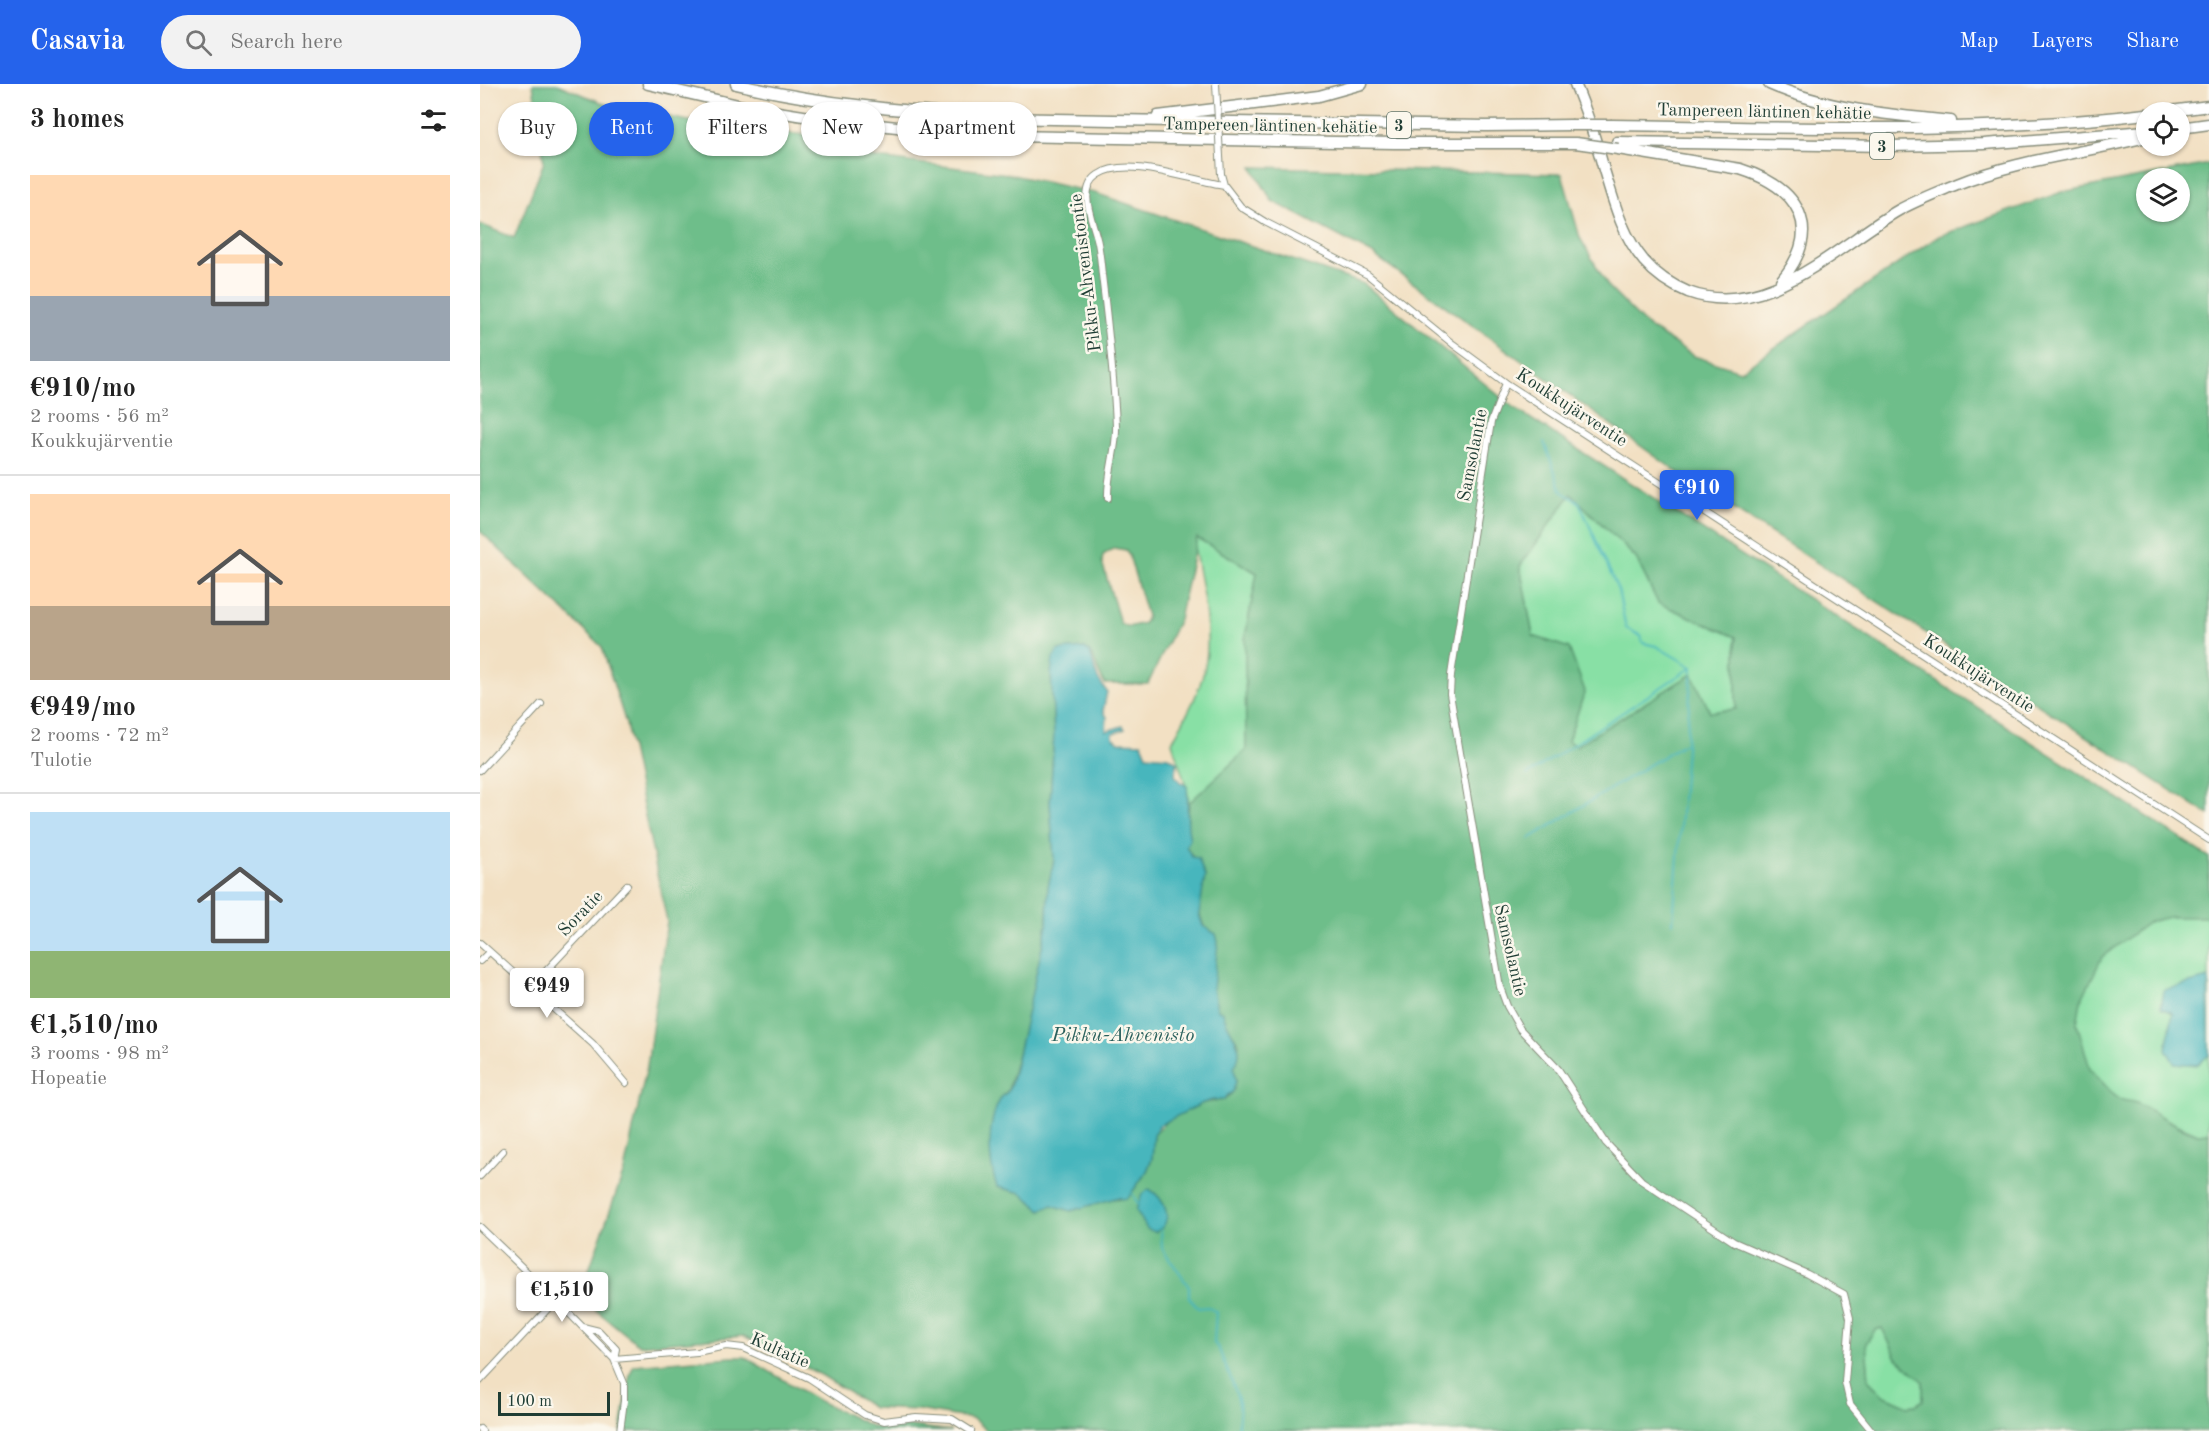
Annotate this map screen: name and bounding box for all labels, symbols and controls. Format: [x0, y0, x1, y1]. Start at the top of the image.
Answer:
search box [161, 15, 581, 69]
icon: search [182, 26, 215, 59]
text: Casavia [30, 28, 125, 56]
text: Search here [230, 31, 343, 53]
text: Map [1959, 31, 1998, 52]
text: Layers [2031, 31, 2093, 52]
text: Share [2126, 31, 2179, 52]
street label: Tampereen läntinen kehätie [1657, 101, 1871, 123]
chip: Buy [498, 102, 577, 156]
chip: Rent [589, 102, 674, 156]
chip: Filters [686, 102, 789, 156]
chip: New [801, 102, 885, 156]
chip: Apartment [897, 102, 1037, 156]
map controls [2136, 102, 2190, 222]
button: locate [2136, 102, 2190, 156]
icon: filters [417, 104, 450, 137]
text: 3 homes [30, 107, 124, 133]
road number: 3 [1387, 112, 1411, 138]
street label: Tampereen läntinen kehätie [1163, 115, 1377, 137]
road number: 3 [1870, 133, 1894, 159]
button: layers [2136, 168, 2190, 222]
street label: Pikku-Ahvenistontie [1067, 193, 1105, 353]
icon: home [186, 214, 294, 322]
street label: Koukkujärventie [1513, 365, 1630, 450]
text: €910/mo [30, 376, 136, 402]
text: 2 rooms · 56 m² [30, 407, 169, 427]
street label: Samsolantie [1455, 407, 1491, 503]
text: Koukkujärventie [30, 432, 173, 452]
pin: €910 [1661, 470, 1733, 521]
text: €910 [1674, 479, 1720, 499]
icon: home [186, 533, 294, 641]
street label: Koukkujärventie [1920, 631, 2037, 716]
text: €949/mo [30, 695, 136, 721]
text: 2 rooms · 72 m² [30, 726, 169, 746]
text: Tulotie [30, 751, 92, 771]
icon: home [186, 851, 294, 959]
street label: Soratie [555, 887, 607, 940]
street label: Samsolantie [1491, 902, 1529, 998]
pin: €949 [511, 968, 583, 1019]
text: €949 [524, 977, 570, 997]
text: €1,510/mo [30, 1013, 158, 1039]
water label: Pikku-Ahvenisto [1051, 1026, 1194, 1046]
text: 3 rooms · 98 m² [30, 1044, 169, 1064]
text: Hopeatie [30, 1069, 107, 1089]
pin: €1,510 [513, 1272, 611, 1323]
text: €1,510 [530, 1281, 594, 1301]
street label: Kultatie [747, 1330, 812, 1372]
scale bar [498, 1389, 610, 1416]
text: 100 m [507, 1394, 552, 1410]

